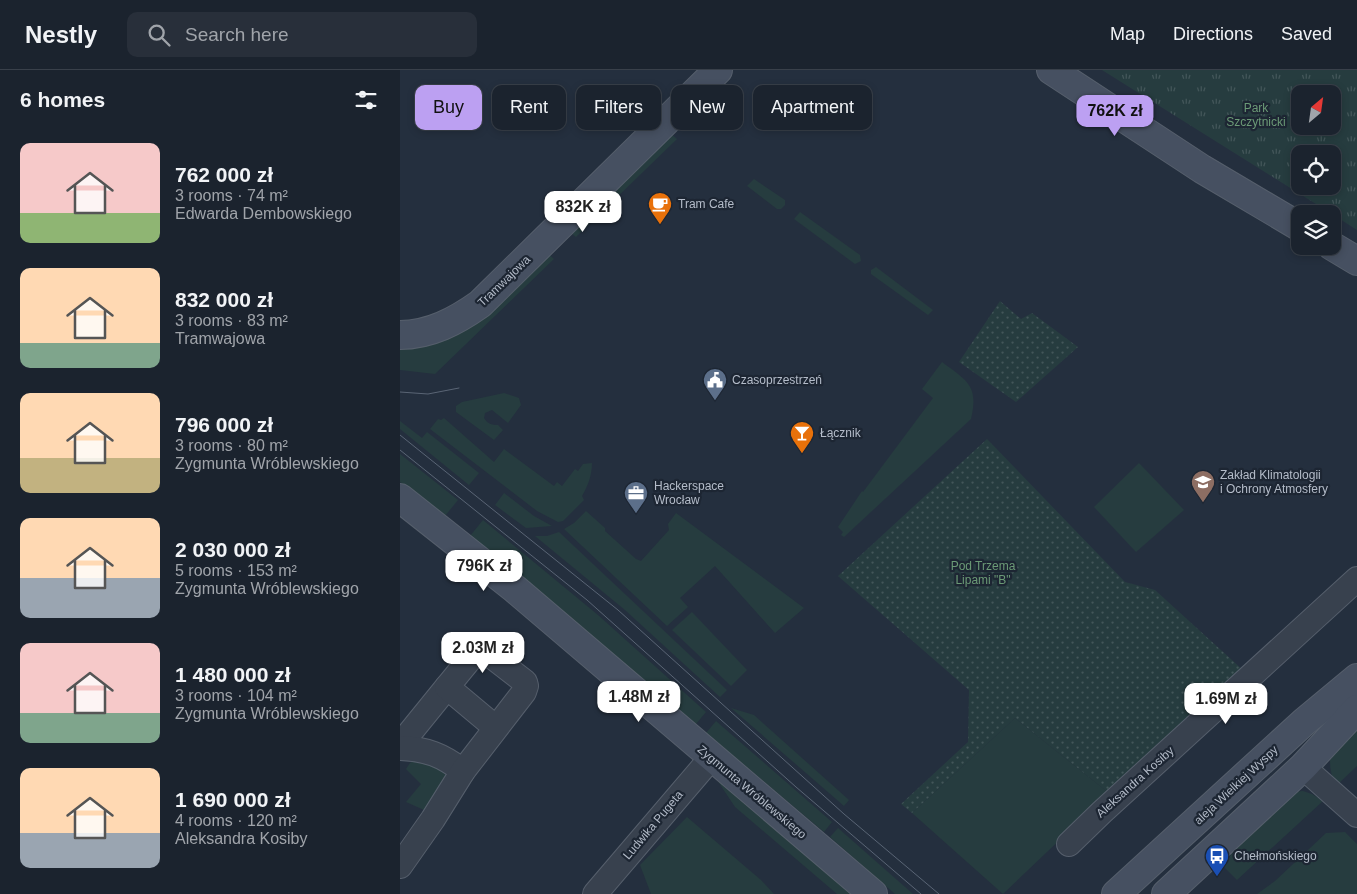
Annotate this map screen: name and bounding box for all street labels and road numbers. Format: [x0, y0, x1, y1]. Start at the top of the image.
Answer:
street label: Tramwajowa [475, 252, 533, 310]
street label: Zygmunta Wróblewskiego [695, 742, 810, 842]
street label: aleja Wielkiej Wyspy [1191, 743, 1281, 827]
street label: Aleksandra Kosiby [1093, 744, 1177, 820]
street label: Ludwika Pugeta [620, 788, 686, 862]

